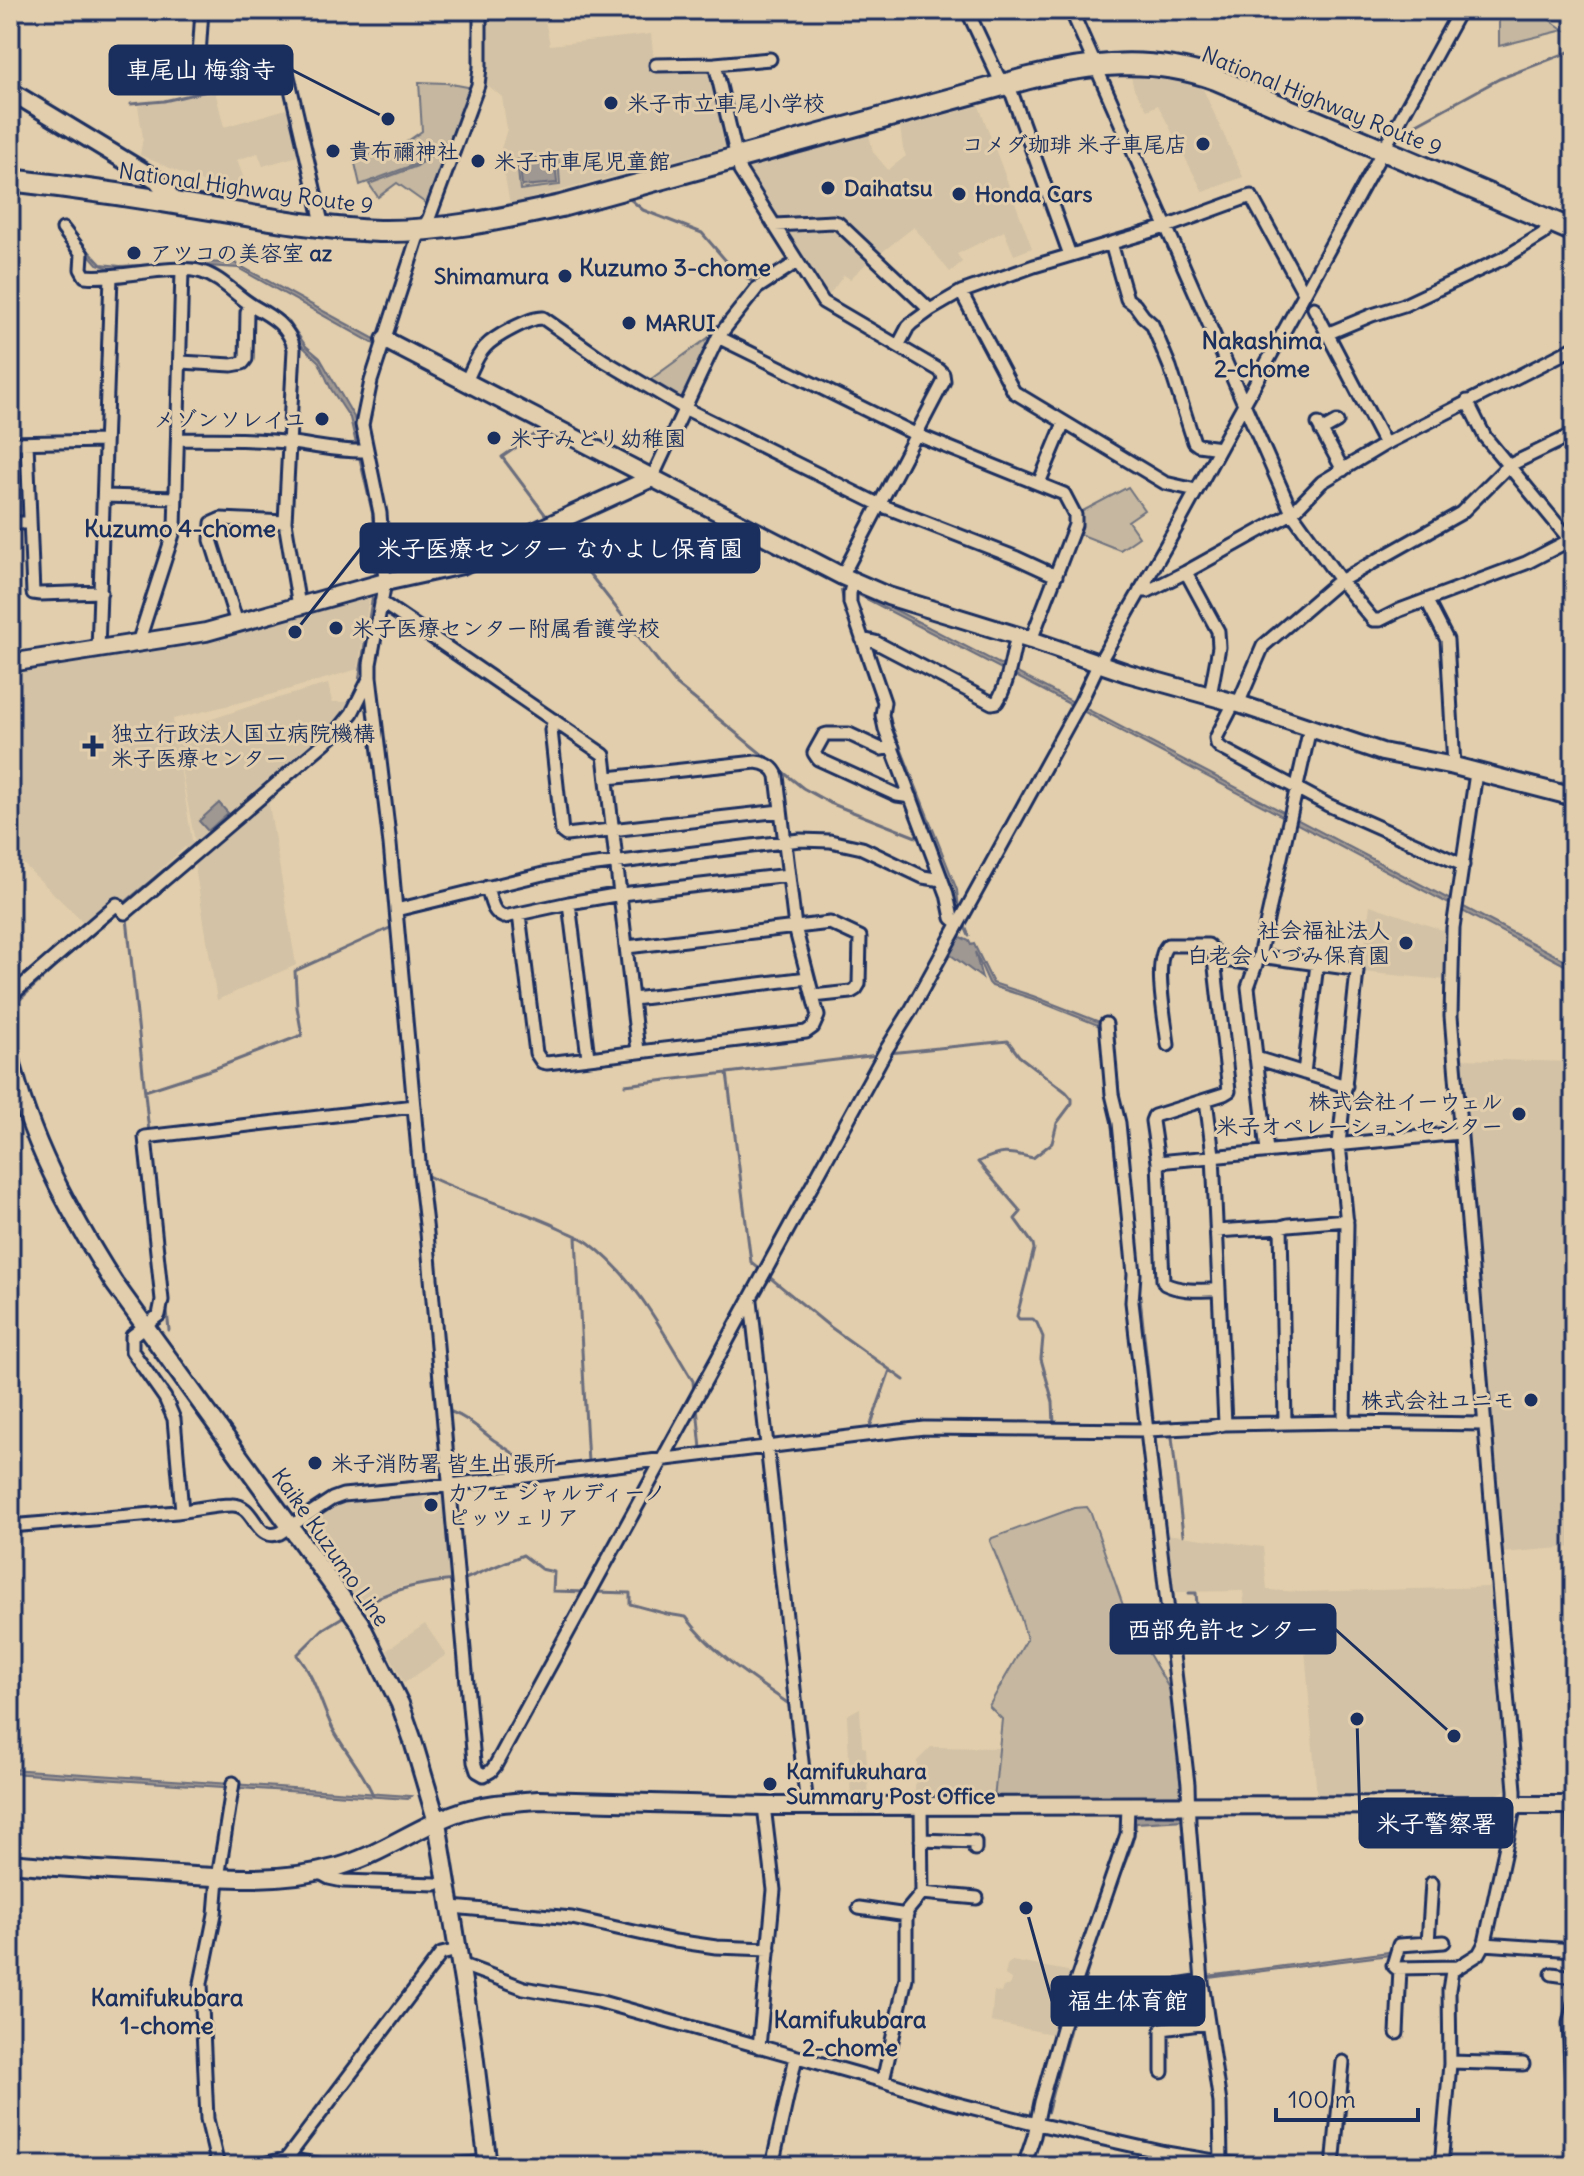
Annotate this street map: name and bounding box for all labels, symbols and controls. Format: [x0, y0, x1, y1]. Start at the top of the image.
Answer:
street label: National Highway Route 9 [1198, 40, 1446, 162]
callout: 車尾山 梅翁寺 [110, 46, 292, 94]
text: 車尾山 梅翁寺 [126, 54, 276, 84]
place label: 米子市立車尾小学校 [627, 89, 825, 117]
marker: 米子市立車尾小学校 [602, 94, 620, 112]
place label: コメダ珈琲 米子車尾店 [962, 130, 1187, 158]
marker: コメダ珈琲 米子車尾店 [1194, 135, 1212, 153]
place label: 貴布禰神社 [349, 137, 459, 165]
marker: 貴布禰神社 [324, 142, 342, 160]
place label: 米子市車尾児童館 [494, 147, 670, 175]
marker: 米子市車尾児童館 [469, 152, 487, 170]
street label: National Highway Route 9 [117, 156, 375, 220]
place label: Daihatsu [844, 174, 933, 202]
marker: Daihatsu [819, 179, 837, 197]
place label: Honda Cars [975, 180, 1092, 208]
marker: Honda Cars [950, 185, 968, 203]
place label: アツコの美容室 az [150, 239, 333, 267]
marker: アツコの美容室 az [125, 244, 143, 262]
district label: Kuzumo 3-chome [579, 252, 771, 282]
place label: Shimamura [434, 262, 549, 290]
marker: Shimamura [556, 267, 574, 285]
place label: MARUI [645, 309, 716, 337]
marker: MARUI [620, 314, 638, 332]
district label: Nakashima 2-chome [1202, 325, 1323, 383]
place label: メゾンソレイユ [153, 405, 306, 433]
marker: メゾンソレイユ [313, 410, 331, 428]
place label: 米子みどり幼稚園 [510, 424, 686, 452]
marker: 米子みどり幼稚園 [485, 429, 503, 447]
district label: Kuzumo 4-chome [84, 513, 276, 543]
callout: 米子医療センター なかよし保育園 [361, 524, 759, 572]
text: 米子医療センター なかよし保育園 [377, 533, 743, 563]
place label: 米子医療センター附属看護学校 [352, 614, 660, 642]
marker: 米子医療センター附属看護学校 [327, 619, 345, 637]
place label: 独立行政法人国立病院機構 米子医療センター [111, 719, 375, 772]
marker: 独立行政法人国立病院機構 米子医療センター [82, 735, 104, 757]
place label: 社会福祉法人 白老会 いづみ保育園 [1187, 916, 1390, 969]
marker: 社会福祉法人 白老会 いづみ保育園 [1397, 934, 1415, 952]
place label: 株式会社イーウェル 米子オペレーションセンター [1216, 1087, 1503, 1140]
marker: 株式会社イーウェル 米子オペレーションセンター [1510, 1105, 1528, 1123]
place label: 株式会社ユニモ [1361, 1386, 1515, 1414]
marker: 株式会社ユニモ [1522, 1391, 1540, 1409]
place label: 米子消防署 皆生出張所 [331, 1449, 556, 1477]
marker: 米子消防署 皆生出張所 [306, 1454, 324, 1472]
street label: Kaike Kuzumo Line [266, 1462, 396, 1632]
place label: カフェ ジャルディーノ ピッツェリア [447, 1478, 666, 1531]
marker: カフェ ジャルディーノ ピッツェリア [422, 1496, 440, 1514]
callout: 西部免許センター [1111, 1605, 1335, 1653]
text: 西部免許センター [1127, 1614, 1319, 1644]
place label: Kamifukuhara Summary Post Office [786, 1757, 996, 1810]
marker: Kamifukuhara Summary Post Office [761, 1775, 779, 1793]
callout: 米子警察署 [1360, 1799, 1512, 1847]
text: 米子警察署 [1376, 1808, 1496, 1838]
callout: 福生体育館 [1052, 1977, 1204, 2025]
district label: Kamifukubara 1-chome [90, 1982, 244, 2040]
text: 福生体育館 [1068, 1985, 1188, 2015]
district label: Kamifukubara 2-chome [773, 2004, 927, 2062]
scale bar [1276, 2072, 1418, 2122]
text: 100 m [1288, 2084, 1356, 2114]

